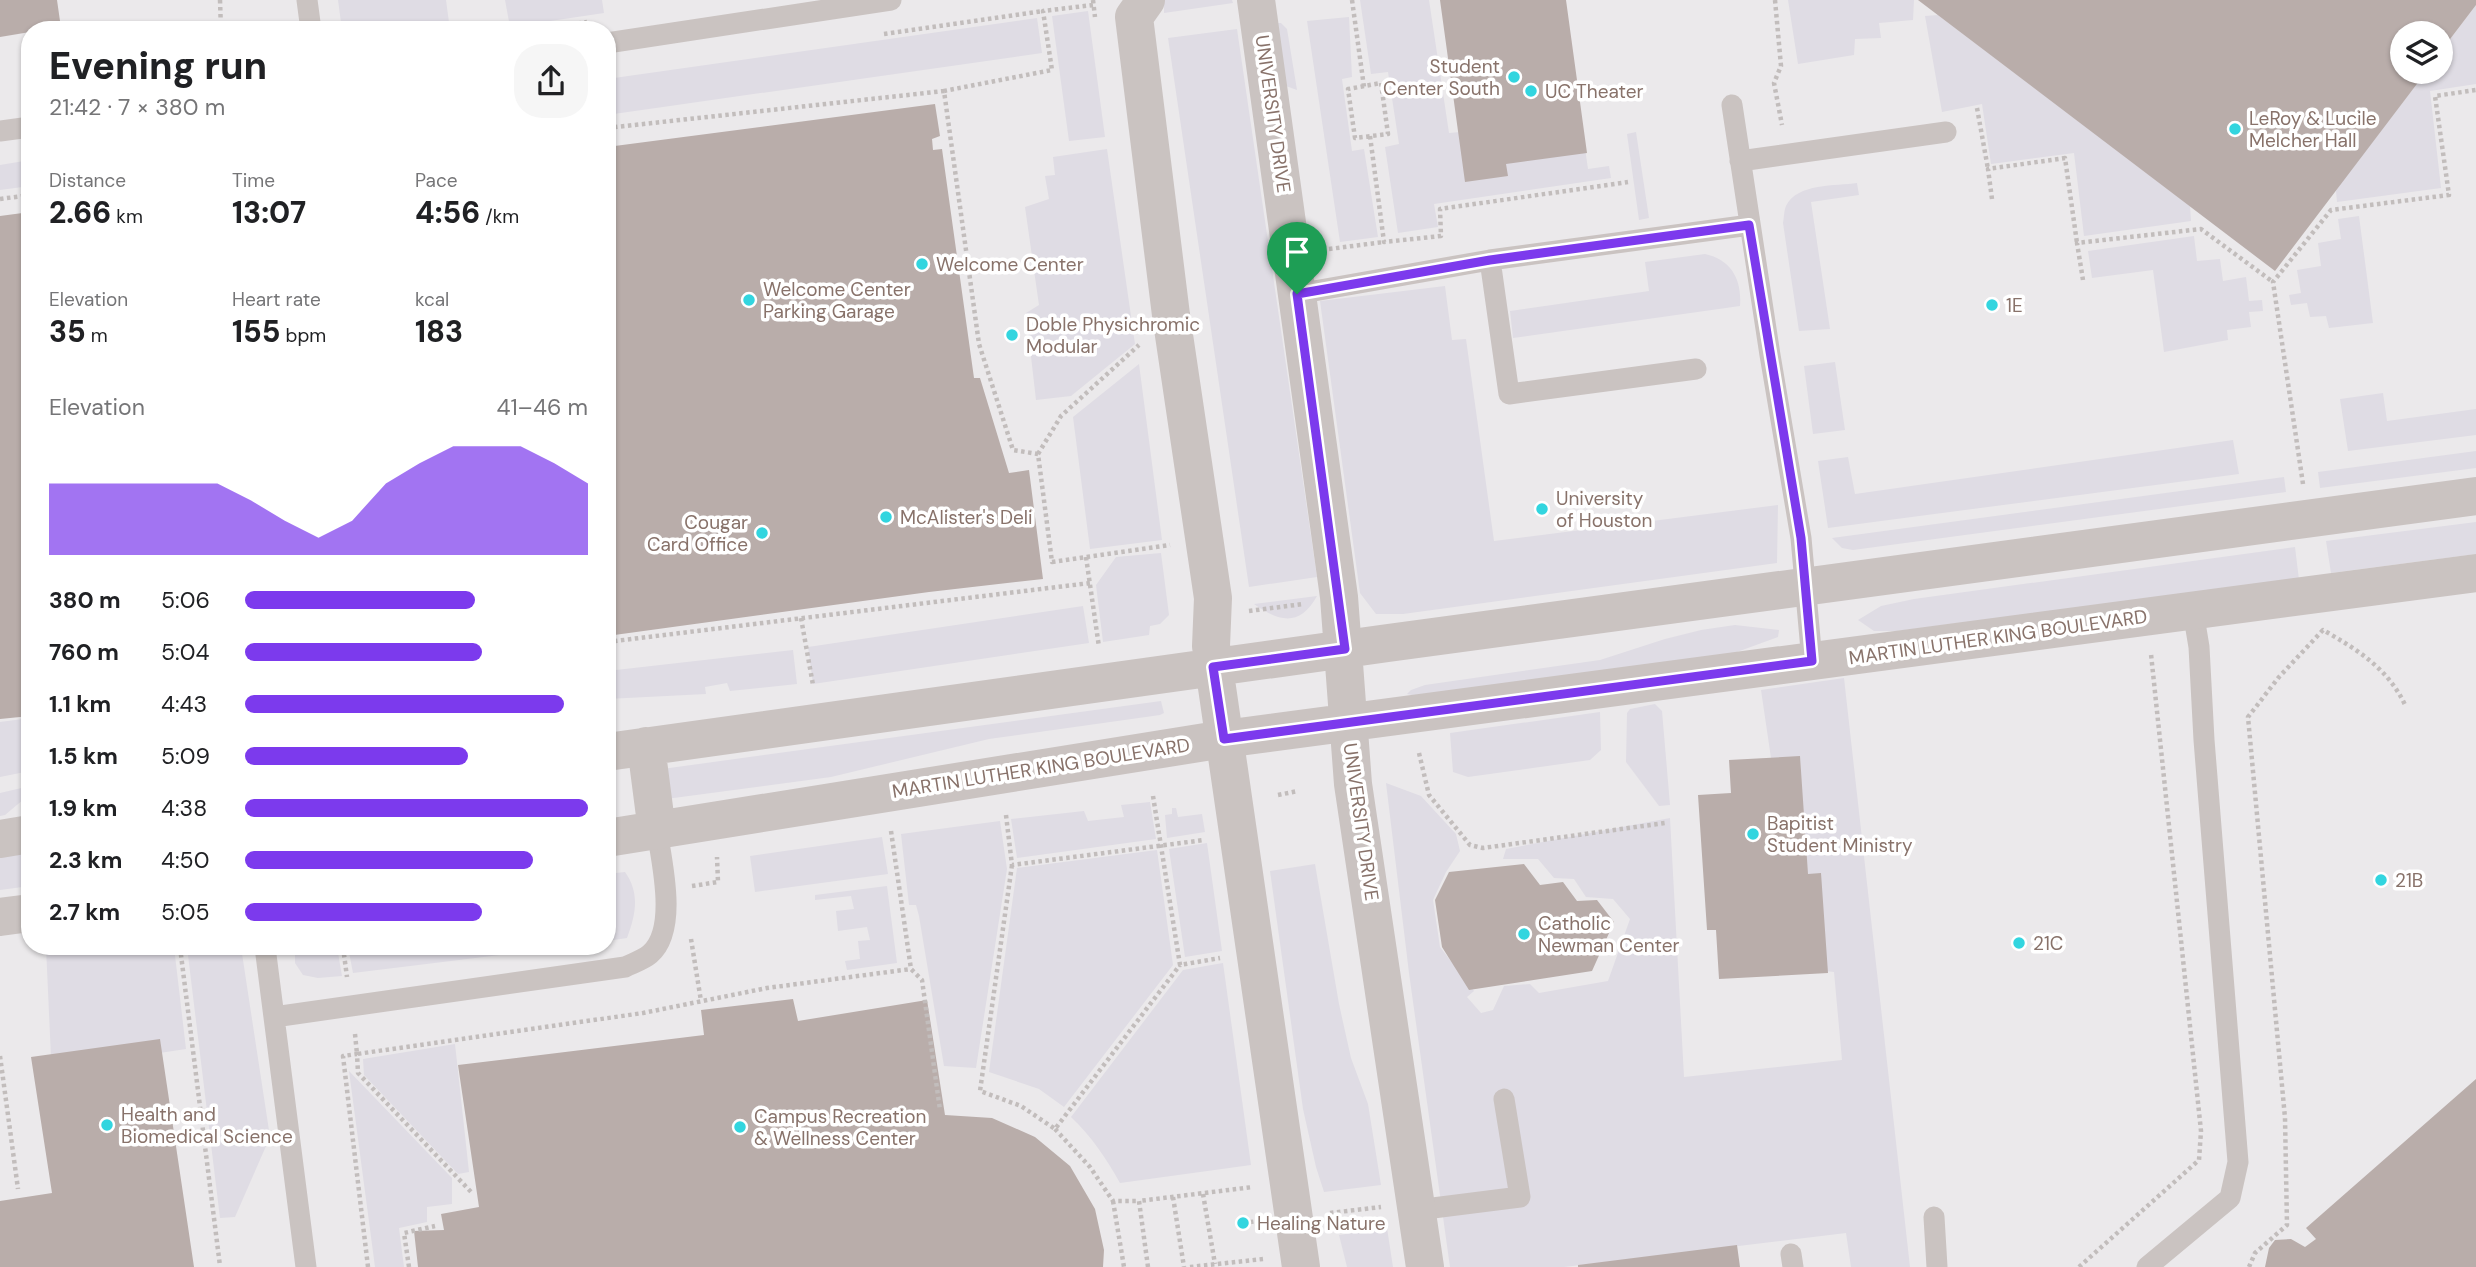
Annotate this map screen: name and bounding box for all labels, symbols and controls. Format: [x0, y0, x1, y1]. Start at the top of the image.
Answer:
map controls [2390, 21, 2453, 84]
button: layers [2390, 21, 2453, 84]
street label: UNIVERSITY DRIVE [1250, 33, 1296, 195]
text: Evening run [49, 41, 267, 91]
button: share [514, 44, 588, 118]
place label: Student Center South [1383, 54, 1500, 101]
marker: Student Center South [1506, 69, 1522, 85]
place label: UC Theater [1545, 79, 1644, 104]
marker: UC Theater [1523, 83, 1539, 99]
text: 21:42 · 7 × 380 m [49, 92, 225, 122]
place label: LeRoy & Lucile Melcher Hall [2249, 106, 2377, 153]
marker: LeRoy & Lucile Melcher Hall [2227, 121, 2243, 137]
text: Distance [49, 168, 126, 193]
text: Time [232, 168, 275, 193]
text: Pace [415, 168, 458, 193]
text: 2.66 [49, 193, 111, 232]
text: 13:07 [232, 193, 306, 232]
text: 4:56 [415, 193, 480, 232]
text: km [111, 204, 143, 229]
text: /km [480, 204, 519, 229]
pin [1267, 222, 1327, 294]
icon: arrive [1278, 233, 1316, 271]
place label: Welcome Center [936, 252, 1084, 277]
marker: Welcome Center [914, 256, 930, 272]
place label: Welcome Center Parking Garage [763, 277, 911, 324]
text: Elevation [49, 287, 128, 312]
text: Heart rate [232, 287, 321, 312]
text: kcal [415, 287, 449, 312]
marker: Welcome Center Parking Garage [741, 292, 757, 308]
place label: 1E [2006, 293, 2023, 318]
marker: 1E [1984, 297, 2000, 313]
text: 35 [49, 312, 86, 351]
text: 155 [232, 312, 280, 351]
text: 183 [415, 312, 463, 351]
place label: Doble Physichromic Modular [1026, 312, 1200, 359]
text: m [86, 323, 108, 348]
text: bpm [280, 323, 326, 348]
marker: Doble Physichromic Modular [1004, 327, 1020, 343]
text: Elevation [49, 392, 145, 422]
text: 41–46 m [496, 392, 588, 422]
place label: University of Houston [1556, 486, 1652, 533]
marker: University of Houston [1534, 501, 1550, 517]
place label: McAlister's Deli [900, 505, 1033, 530]
marker: McAlister's Deli [878, 509, 894, 525]
place label: Cougar Card Office [647, 510, 748, 557]
marker: Cougar Card Office [754, 525, 770, 541]
text: 380 m [49, 585, 121, 615]
text: 5:06 [161, 585, 210, 615]
street label: MARTIN LUTHER KING BOULEVARD [1847, 604, 2149, 670]
text: 760 m [49, 637, 119, 667]
text: 5:04 [161, 637, 209, 667]
text: 1.1 km [49, 689, 111, 719]
text: 4:43 [161, 689, 207, 719]
street label: MARTIN LUTHER KING BOULEVARD [890, 732, 1192, 804]
text: 1.5 km [49, 741, 118, 771]
text: 5:09 [161, 741, 210, 771]
street label: UNIVERSITY DRIVE [1338, 741, 1384, 903]
text: 1.9 km [49, 793, 117, 823]
text: 4:38 [161, 793, 207, 823]
place label: Bapitist Student Ministry [1767, 811, 1913, 858]
marker: Bapitist Student Ministry [1745, 826, 1761, 842]
text: 2.3 km [49, 845, 122, 875]
text: 4:50 [161, 845, 209, 875]
place label: 21B [2395, 868, 2423, 893]
marker: 21B [2373, 872, 2389, 888]
text: 2.7 km [49, 897, 120, 927]
text: 5:05 [161, 897, 209, 927]
place label: Catholic Newman Center [1538, 911, 1680, 958]
marker: Catholic Newman Center [1516, 926, 1532, 942]
place label: 21C [2033, 931, 2064, 956]
marker: 21C [2011, 935, 2027, 951]
place label: Health and Biomedical Science [121, 1102, 293, 1149]
place label: Campus Recreation & Wellness Center [754, 1104, 926, 1151]
marker: Health and Biomedical Science [99, 1117, 115, 1133]
marker: Campus Recreation & Wellness Center [732, 1119, 748, 1135]
place label: Healing Nature [1257, 1211, 1385, 1236]
marker: Healing Nature [1235, 1215, 1251, 1231]

